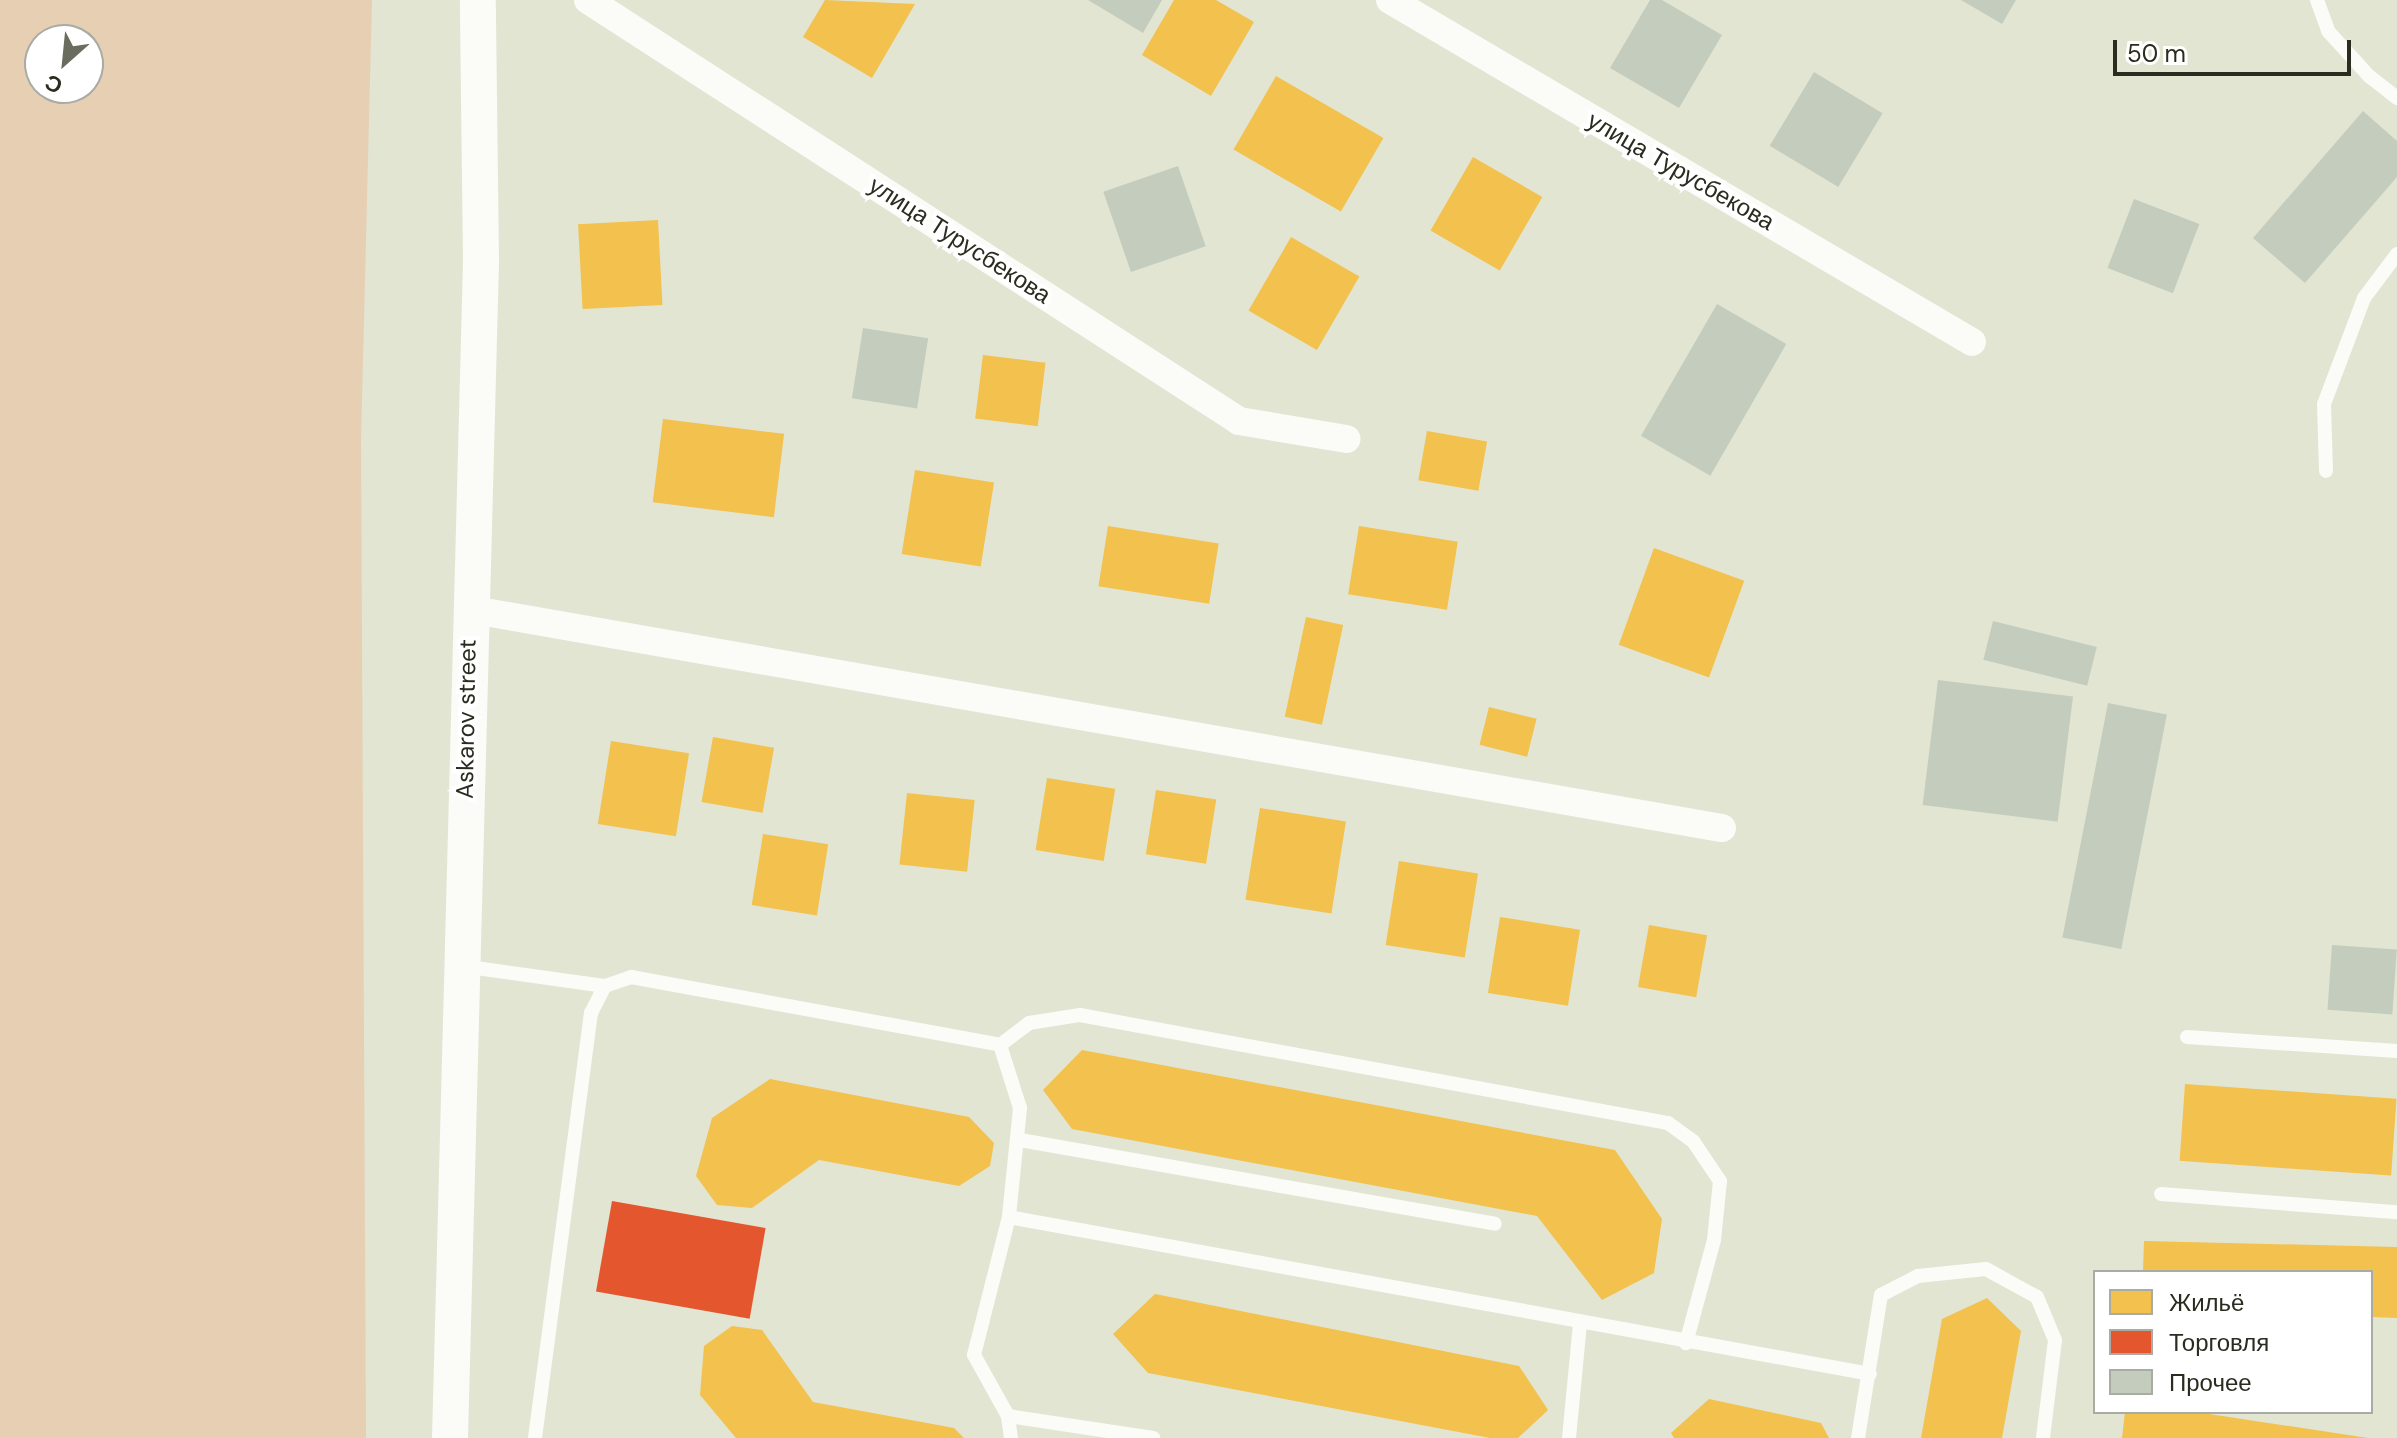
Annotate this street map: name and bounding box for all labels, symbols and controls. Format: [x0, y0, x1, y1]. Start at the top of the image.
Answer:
north arrow [24, 24, 104, 104]
scale bar [2117, 24, 2355, 74]
text: 50 m [2127, 38, 2186, 69]
text: С [40, 68, 67, 101]
street label: улица Турусбекова [1582, 106, 1780, 236]
street label: улица Турусбекова [864, 170, 1056, 310]
street label: Askarov street [450, 639, 482, 799]
legend [2093, 1270, 2373, 1414]
text: Жильё [2169, 1287, 2244, 1318]
text: Торговля [2169, 1327, 2269, 1358]
text: Прочее [2169, 1367, 2252, 1398]

